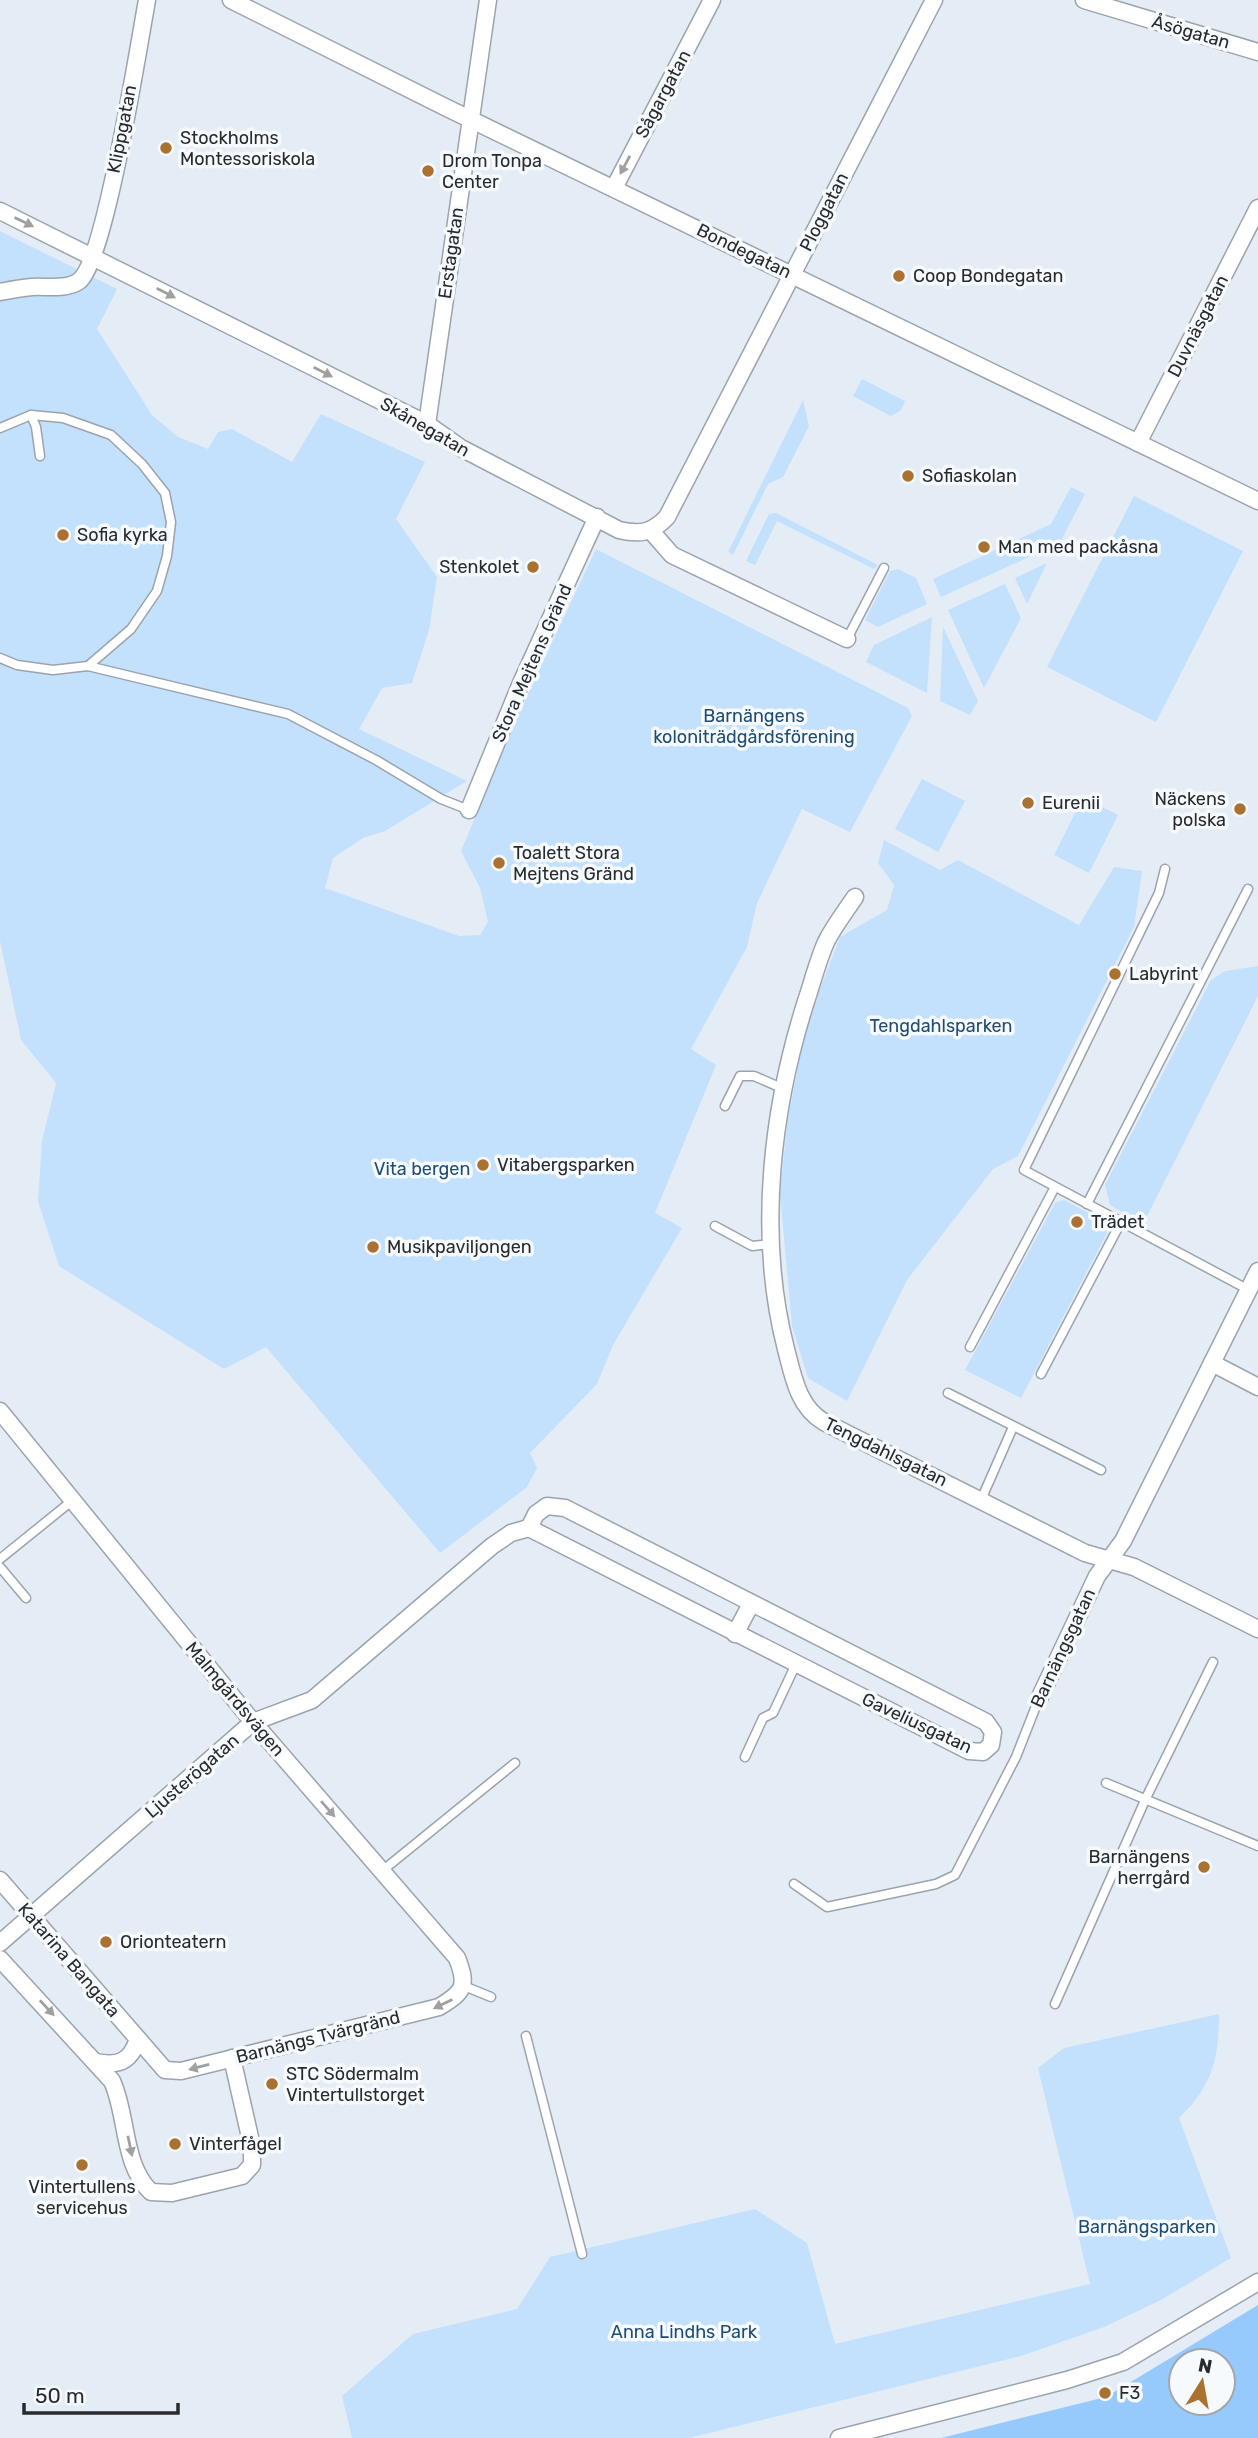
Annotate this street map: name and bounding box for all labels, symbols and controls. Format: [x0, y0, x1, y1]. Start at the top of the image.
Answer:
street label: Åsögatan [1149, 10, 1233, 54]
street label: Sågargatan [631, 46, 695, 142]
street label: Klippgatan [103, 83, 141, 175]
place label: Stockholms Montessoriskola [180, 127, 315, 170]
marker: Stockholms Montessoriskola [158, 140, 174, 156]
place label: Drom Tonpa Center [442, 150, 542, 193]
one-way arrow [620, 155, 631, 175]
marker: Drom Tonpa Center [420, 163, 436, 179]
street label: Ploggatan [795, 169, 853, 255]
street label: Erstagatan [434, 206, 468, 300]
one-way arrow [14, 217, 34, 228]
street label: Bondegatan [693, 219, 795, 283]
place label: Coop Bondegatan [913, 265, 1063, 287]
marker: Coop Bondegatan [891, 268, 907, 284]
street label: Duvnäsgatan [1163, 271, 1233, 381]
one-way arrow [156, 287, 176, 298]
one-way arrow [313, 366, 333, 377]
street label: Skånegatan [376, 393, 474, 461]
place label: Sofiaskolan [922, 465, 1017, 487]
marker: Sofiaskolan [900, 468, 916, 484]
place label: Sofia kyrka [77, 524, 168, 546]
marker: Sofia kyrka [55, 527, 71, 543]
place label: Man med packåsna [998, 536, 1158, 558]
marker: Man med packåsna [976, 539, 992, 555]
place label: Stenkolet [439, 556, 519, 578]
marker: Stenkolet [525, 559, 541, 575]
street label: Stora Mejtens Gränd [487, 581, 577, 745]
park label: Barnängens koloniträdgårdsförening [653, 705, 855, 748]
place label: Näckens polska [1155, 788, 1226, 831]
place label: Eurenii [1042, 792, 1100, 814]
marker: Eurenii [1020, 795, 1036, 811]
marker: Näckens polska [1232, 801, 1248, 817]
place label: Toalett Stora Mejtens Gränd [513, 842, 634, 885]
marker: Toalett Stora Mejtens Gränd [491, 855, 507, 871]
place label: Labyrint [1129, 963, 1198, 985]
marker: Labyrint [1107, 966, 1123, 982]
park label: Tengdahlsparken [870, 1015, 1012, 1037]
place label: Vitabergsparken [497, 1154, 635, 1176]
marker: Vitabergsparken [475, 1157, 491, 1173]
park label: Vita bergen [374, 1158, 470, 1180]
place label: Trädet [1091, 1211, 1144, 1233]
marker: Trädet [1069, 1214, 1085, 1230]
place label: Musikpaviljongen [387, 1236, 532, 1258]
marker: Musikpaviljongen [365, 1239, 381, 1255]
street label: Tengdahlsgatan [821, 1413, 951, 1491]
street label: Barnängsgatan [1026, 1585, 1100, 1711]
street label: Malmgårdsvägen [181, 1637, 289, 1761]
street label: Gaveliusgatan [858, 1688, 976, 1758]
street label: Ljusterögatan [141, 1729, 243, 1823]
one-way arrow [320, 1800, 336, 1818]
place label: Barnängens herrgård [1089, 1846, 1190, 1889]
marker: Barnängens herrgård [1196, 1859, 1212, 1875]
street label: Katarina Bangata [13, 1898, 125, 2022]
place label: Orionteatern [120, 1931, 226, 1953]
marker: Orionteatern [98, 1934, 114, 1950]
one-way arrow [433, 1998, 453, 2009]
one-way arrow [38, 1999, 54, 2016]
street label: Barnängs Tvärgränd [234, 2006, 402, 2068]
one-way arrow [188, 2062, 209, 2072]
place label: STC Södermalm Vintertullstorget [286, 2063, 424, 2106]
marker: STC Södermalm Vintertullstorget [264, 2076, 280, 2092]
place label: Vinterfågel [189, 2133, 282, 2155]
one-way arrow [124, 2135, 135, 2157]
marker: Vinterfågel [167, 2136, 183, 2152]
marker: Vintertullens servicehus [74, 2157, 90, 2173]
place label: Vintertullens servicehus [28, 2176, 136, 2219]
park label: Barnängsparken [1078, 2216, 1216, 2238]
park label: Anna Lindhs Park [611, 2321, 758, 2343]
north arrow [1167, 2347, 1237, 2417]
text: N [1196, 2353, 1214, 2378]
scale bar [24, 2372, 178, 2416]
place label: F3 [1119, 2382, 1140, 2404]
text: 50 m [35, 2383, 85, 2408]
marker: F3 [1097, 2385, 1113, 2401]

